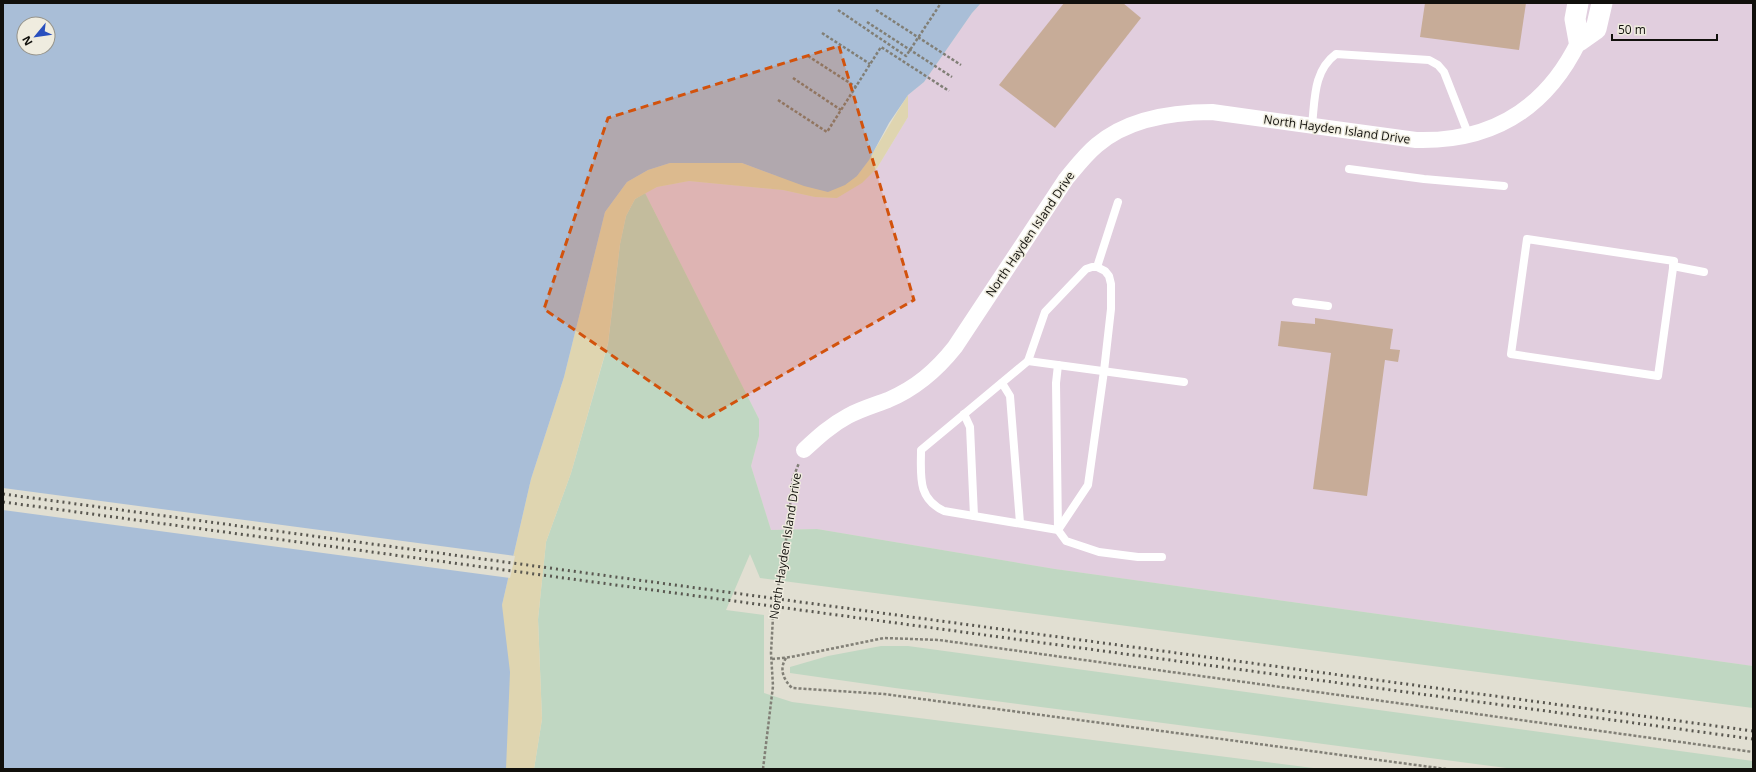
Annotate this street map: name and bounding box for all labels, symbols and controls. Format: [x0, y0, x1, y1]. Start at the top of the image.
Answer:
north arrow [16, 16, 56, 56]
scale bar [1612, 16, 1717, 42]
text: 50 m [1618, 21, 1646, 38]
text: N [18, 34, 36, 49]
street label: North Hayden Island Drive [1263, 110, 1412, 148]
street label: North Hayden Island Drive [982, 168, 1079, 300]
street label: North Hayden Island Drive [765, 471, 805, 620]

